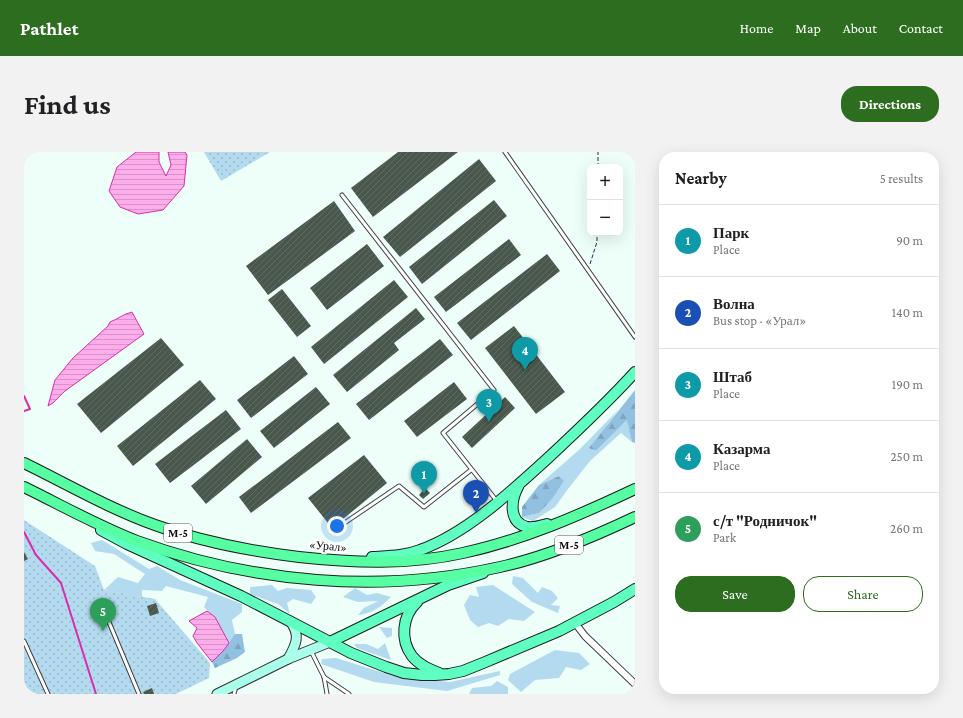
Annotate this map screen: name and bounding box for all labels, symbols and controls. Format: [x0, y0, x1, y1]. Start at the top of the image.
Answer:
text: Pathlet [20, 18, 78, 39]
text: Home [740, 20, 773, 36]
text: Map [795, 20, 821, 36]
text: About [843, 20, 877, 36]
text: Contact [899, 20, 943, 36]
button: Directions [841, 86, 939, 122]
text: Find us [24, 89, 111, 120]
map controls [587, 164, 623, 236]
button: + [587, 164, 623, 200]
text: Nearby [675, 169, 727, 188]
text: 5 results [880, 171, 923, 186]
button: − [587, 200, 623, 236]
text: Парк [713, 225, 749, 241]
text: 1 [686, 233, 690, 248]
text: 90 m [896, 233, 923, 248]
text: Place [713, 242, 740, 257]
text: Волна [713, 296, 755, 312]
text: 2 [685, 305, 691, 320]
text: 140 m [892, 305, 923, 320]
text: Bus stop · «Урал» [713, 313, 806, 328]
pin: 4 [512, 337, 538, 370]
text: Штаб [713, 369, 752, 385]
text: 3 [685, 377, 691, 392]
text: 190 m [892, 377, 923, 392]
text: Place [713, 386, 740, 401]
pin: 3 [476, 389, 502, 422]
text: Казарма [713, 441, 770, 457]
text: 4 [684, 449, 692, 464]
text: 250 m [890, 449, 923, 464]
text: Place [713, 458, 740, 473]
pin: 1 [411, 461, 437, 494]
pin: 2 [463, 480, 489, 513]
text: с/т "Родничок" [713, 513, 817, 529]
your location [327, 516, 347, 536]
text: 5 [685, 521, 691, 536]
text: 260 m [890, 521, 923, 536]
road number: М-5 [164, 524, 192, 542]
text: Park [713, 530, 736, 545]
road number: М-5 [555, 536, 583, 554]
street label: «Урал» [309, 537, 347, 555]
button: Save [675, 576, 795, 612]
button: Share [803, 576, 923, 612]
pin: 5 [90, 598, 116, 631]

